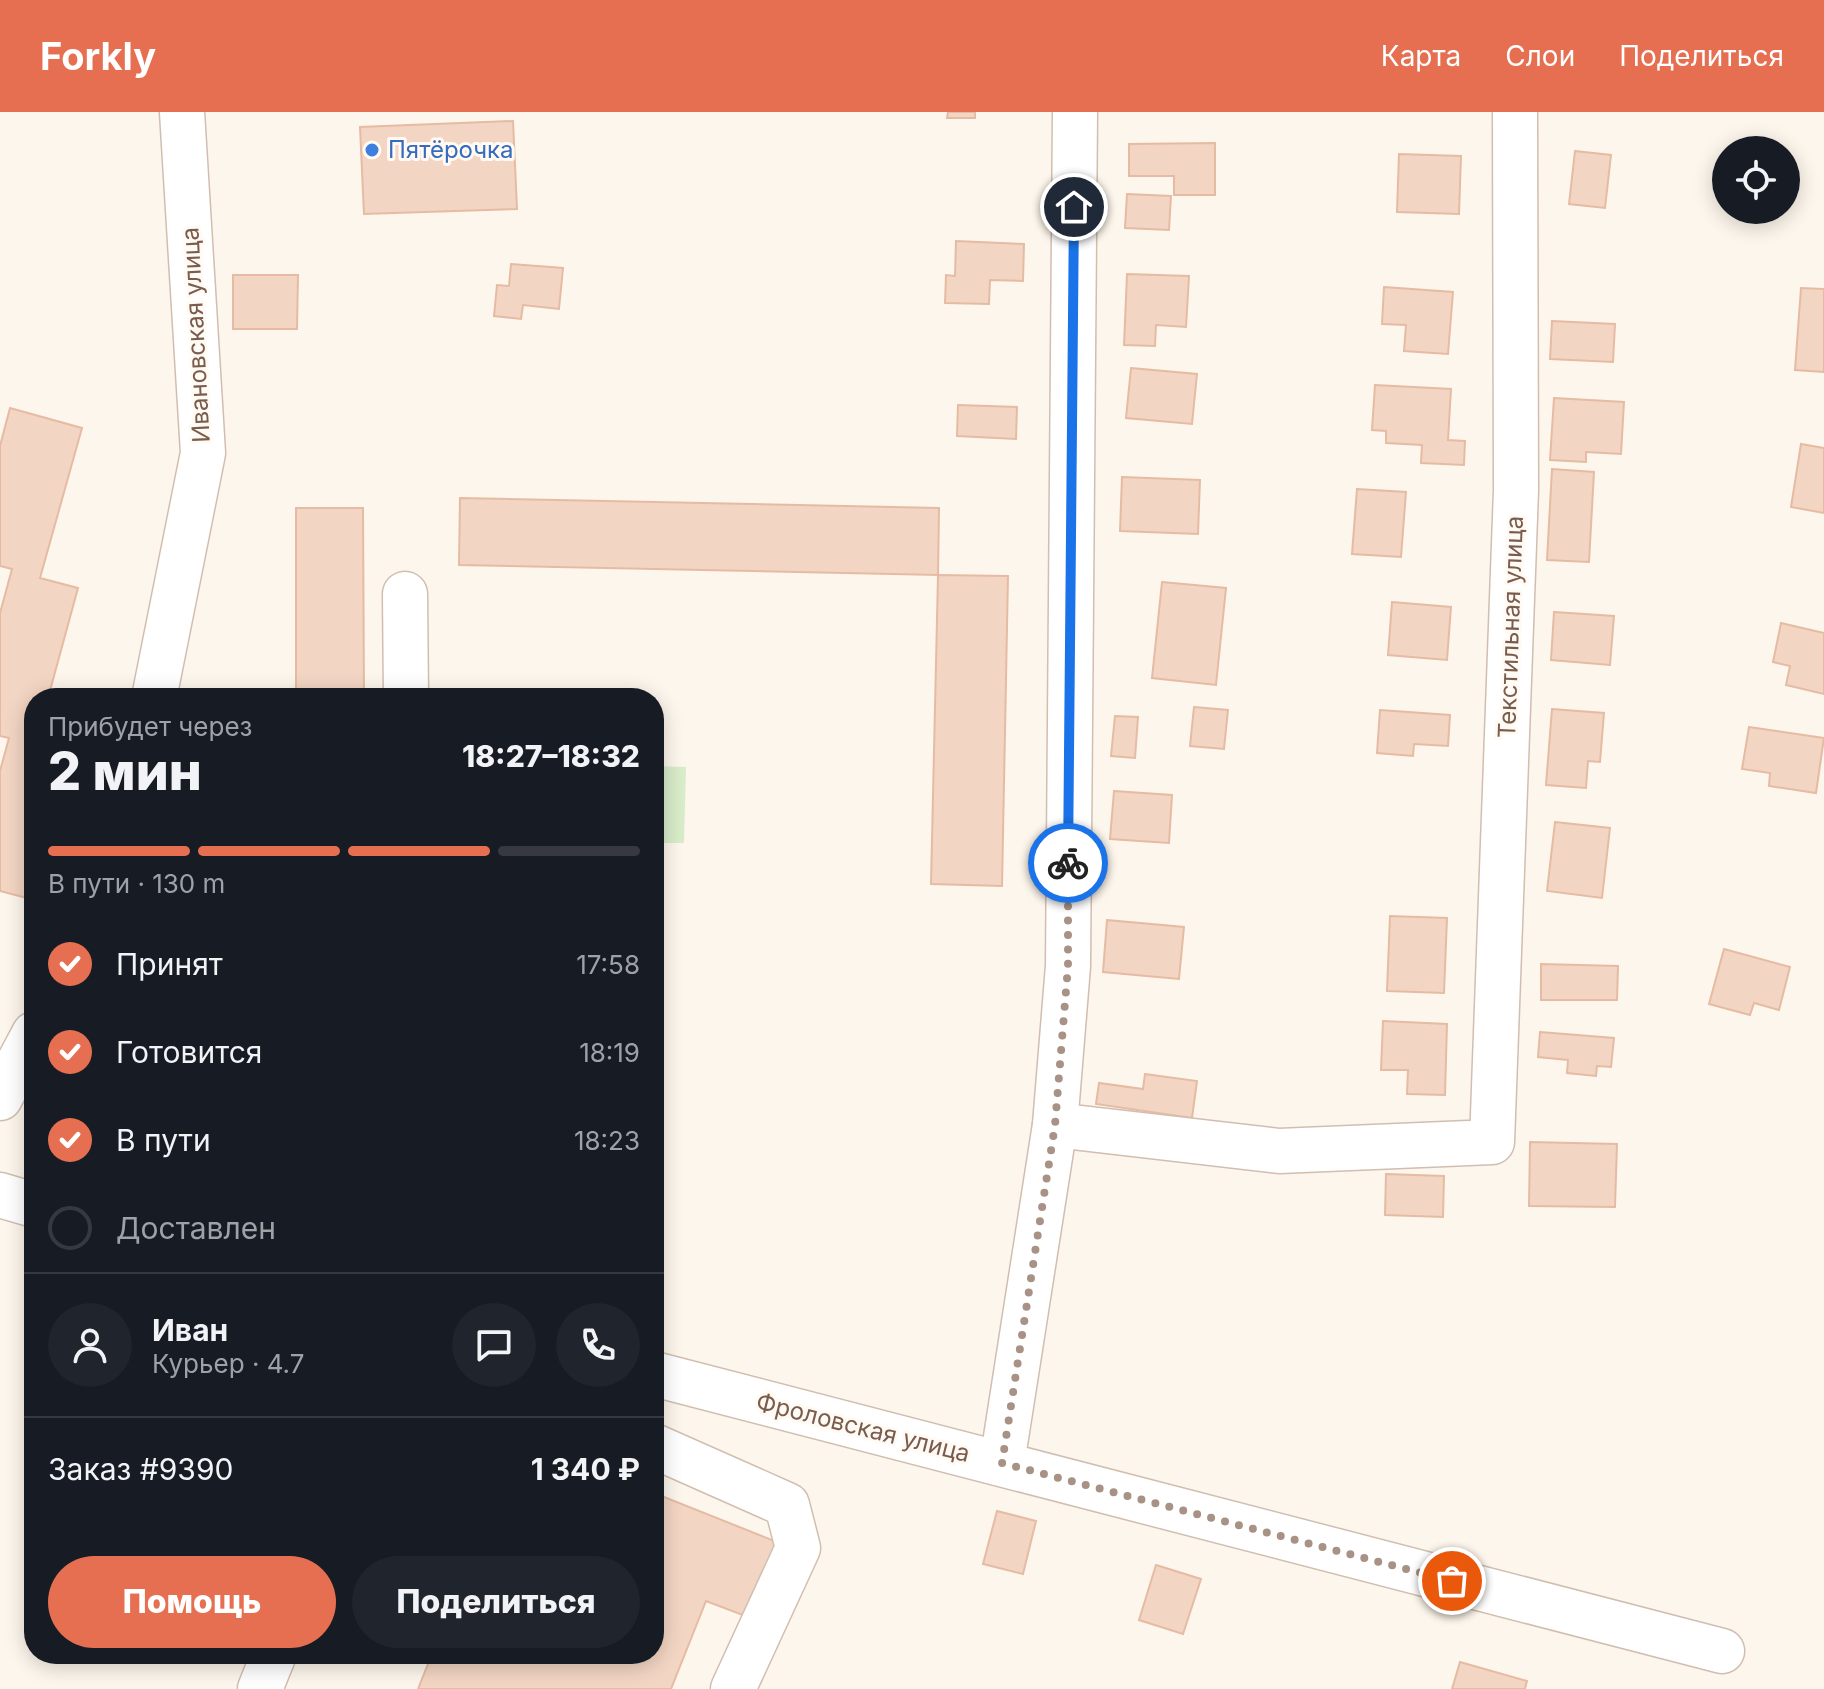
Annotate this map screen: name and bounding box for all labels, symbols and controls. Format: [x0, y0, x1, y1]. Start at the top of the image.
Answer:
text: Forkly [40, 33, 156, 79]
text: Карта [1381, 39, 1461, 73]
text: Слои [1505, 39, 1575, 73]
text: Поделиться [1619, 39, 1784, 73]
place label: Пятёрочка [388, 135, 514, 164]
map controls [1712, 136, 1800, 224]
button: locate [1712, 136, 1800, 224]
marker: Пятёрочка [363, 141, 381, 159]
pin [1040, 173, 1108, 241]
icon: home [1052, 185, 1096, 229]
street label: Ивановская улица [175, 227, 216, 443]
street label: Текстильная улица [1492, 515, 1529, 739]
text: Прибудет через [48, 711, 252, 742]
text: 18:27–18:32 [462, 738, 640, 774]
text: 2 мин [48, 740, 202, 803]
courier [1028, 823, 1108, 903]
icon: bike [1046, 841, 1090, 885]
text: В пути · 130 m [48, 868, 225, 899]
icon: check [48, 942, 92, 986]
text: Принят [116, 946, 223, 982]
text: 17:58 [576, 949, 640, 980]
icon: check [48, 1030, 92, 1074]
text: Готовится [116, 1034, 262, 1070]
text: 18:19 [579, 1037, 640, 1068]
icon: check [48, 1118, 92, 1162]
text: В пути [116, 1122, 211, 1158]
text: 18:23 [574, 1125, 640, 1156]
text: Доставлен [116, 1210, 276, 1246]
button: person [48, 1303, 132, 1387]
button: chat [452, 1303, 536, 1387]
button: phone [556, 1303, 640, 1387]
text: Иван [152, 1312, 228, 1348]
text: Курьер · 4.7 [152, 1348, 304, 1379]
street label: Фроловская улица [753, 1387, 973, 1468]
text: Заказ #9390 [48, 1451, 233, 1487]
text: 1 340 ₽ [531, 1451, 640, 1487]
pin [1418, 1547, 1486, 1615]
button: Помощь [48, 1556, 336, 1648]
button: Поделиться [352, 1556, 640, 1648]
icon: bag [1430, 1559, 1474, 1603]

